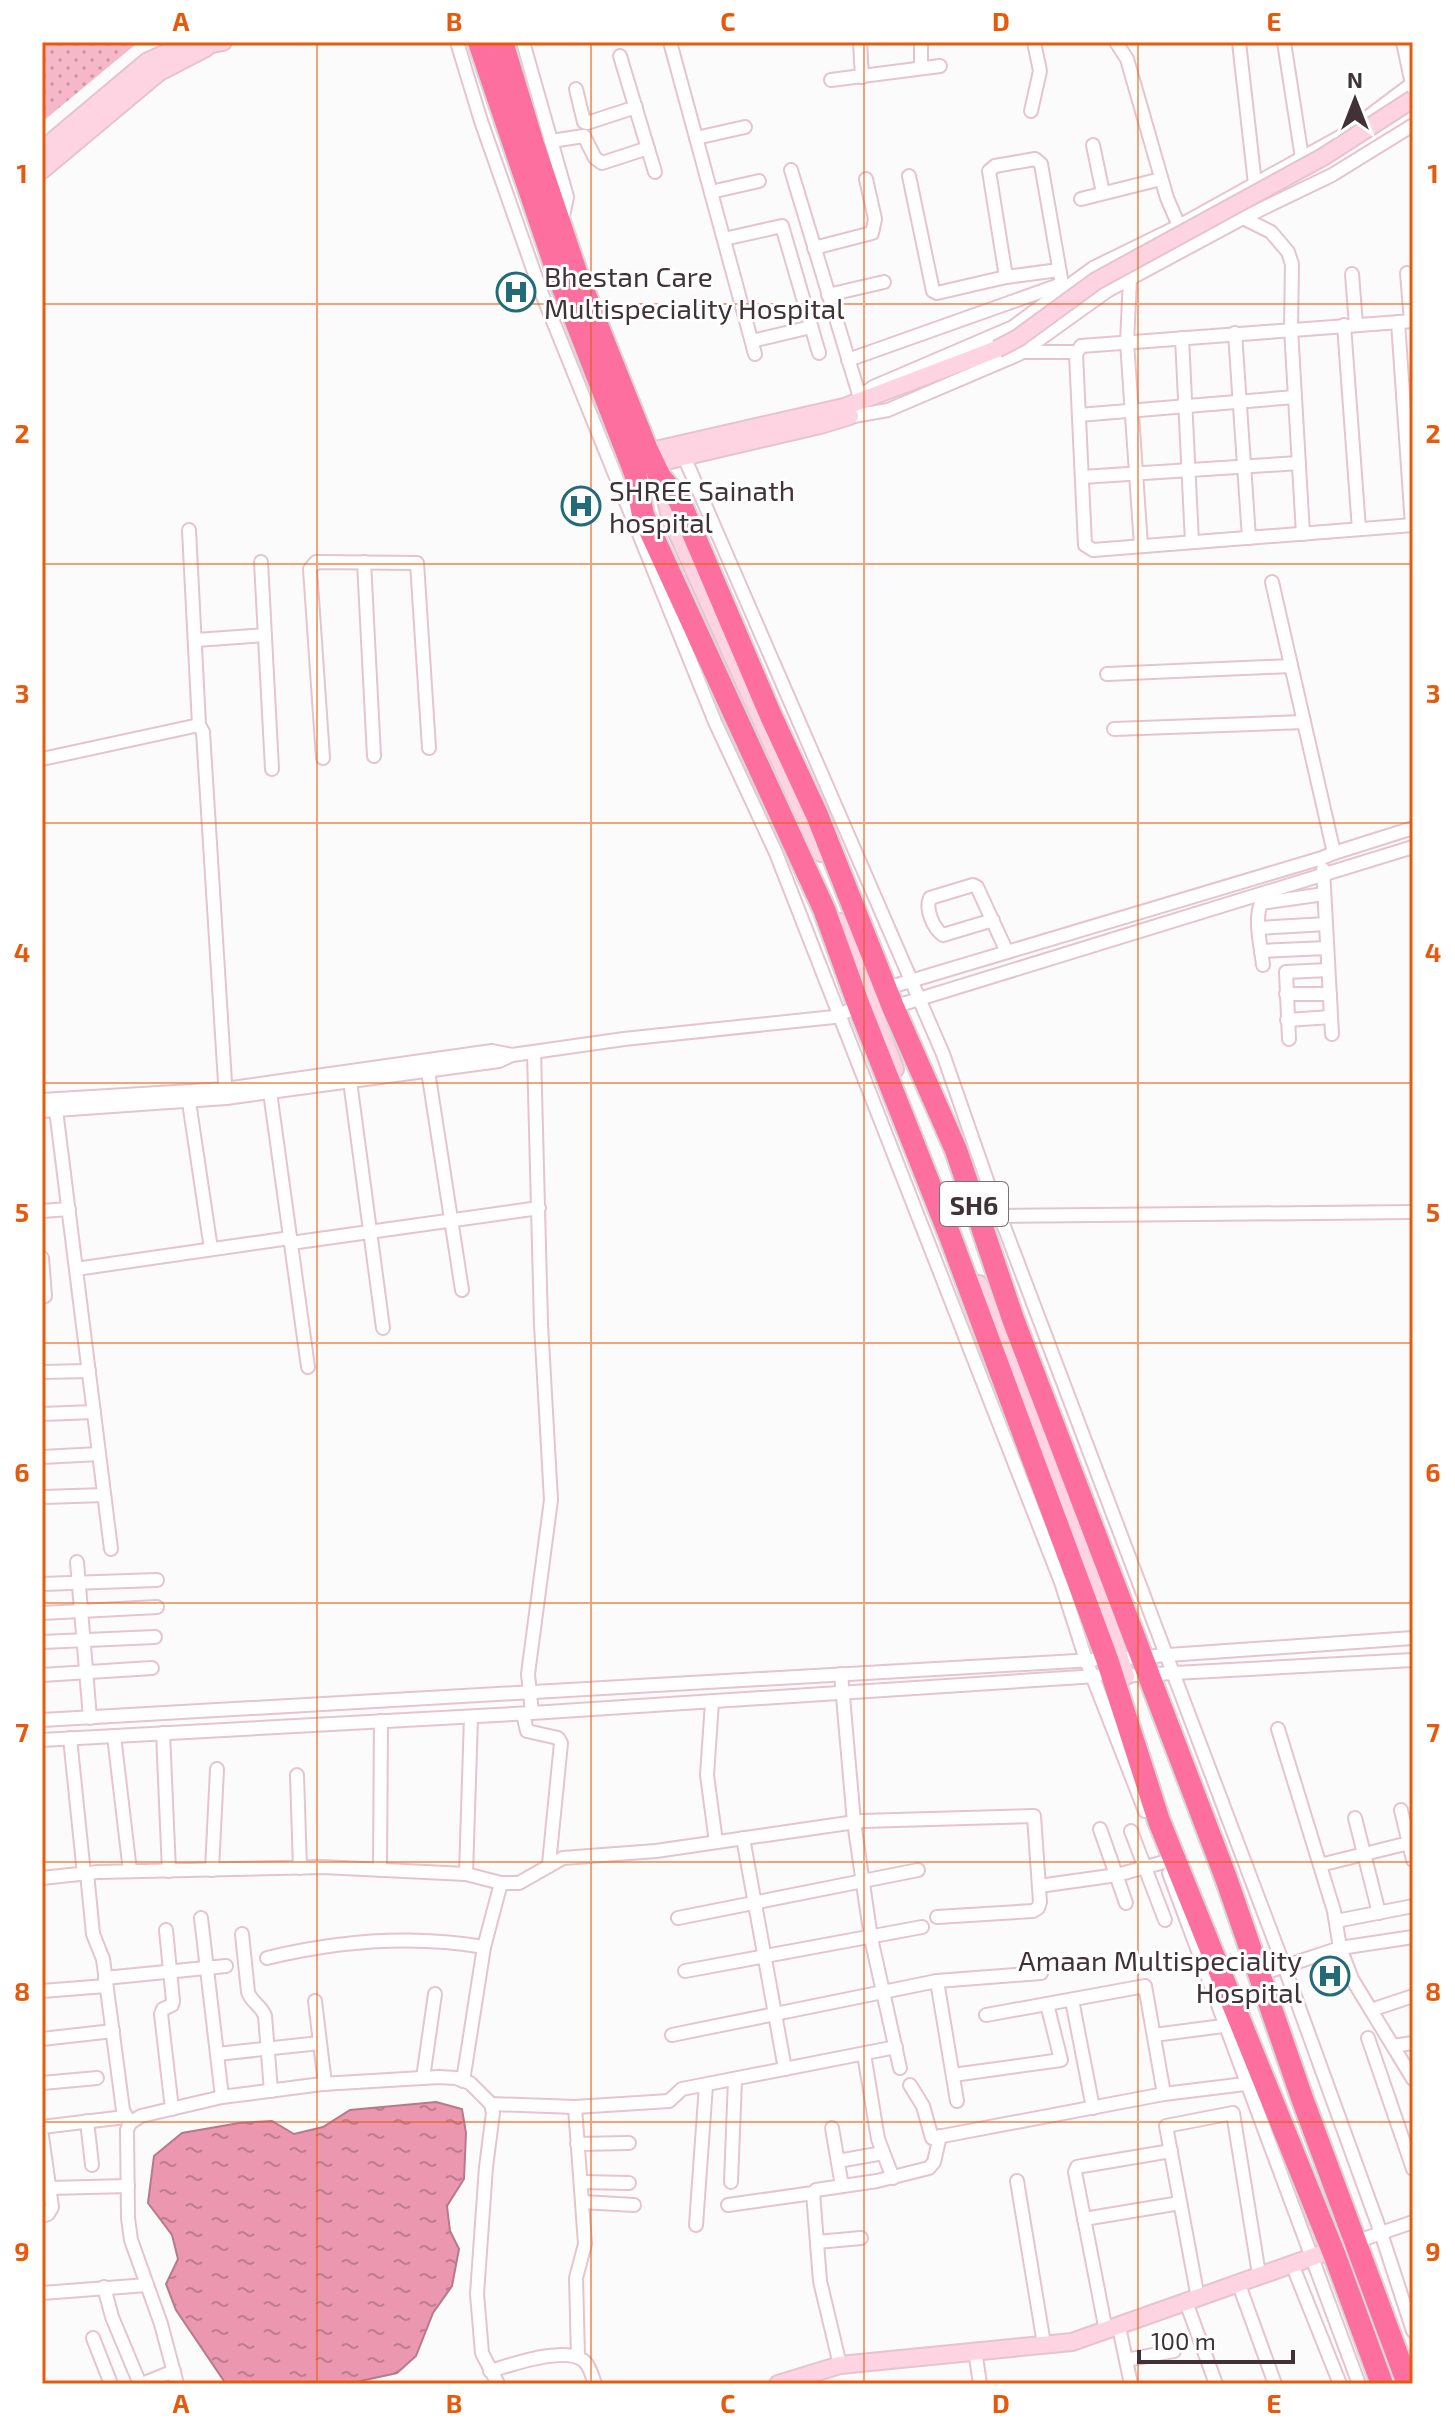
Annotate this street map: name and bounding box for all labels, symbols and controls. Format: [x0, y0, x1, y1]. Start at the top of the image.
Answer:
text: A [173, 5, 190, 36]
text: B [446, 5, 462, 36]
text: C [720, 5, 736, 36]
text: D [992, 5, 1010, 36]
text: E [1266, 5, 1282, 36]
north arrow [1315, 60, 1395, 140]
text: N [1347, 66, 1363, 92]
text: 1 [16, 157, 28, 188]
text: 1 [1427, 157, 1439, 188]
place label: Bhestan Care Multispeciality Hospital [544, 259, 845, 325]
hospital icon: Bhestan Care Multispeciality Hospital [495, 271, 537, 313]
text: 2 [14, 417, 30, 448]
text: 2 [1425, 417, 1441, 448]
place label: SHREE Sainath hospital [609, 473, 795, 539]
hospital icon: SHREE Sainath hospital [560, 485, 602, 527]
text: 3 [15, 677, 29, 708]
text: 3 [1426, 677, 1440, 708]
text: 4 [14, 936, 30, 967]
text: 4 [1425, 936, 1441, 967]
road number: SH6 [940, 1182, 1008, 1226]
text: 5 [15, 1196, 29, 1227]
text: 5 [1426, 1196, 1440, 1227]
text: 6 [14, 1456, 30, 1487]
text: 6 [1425, 1456, 1441, 1487]
text: 7 [15, 1716, 29, 1747]
text: 7 [1426, 1716, 1440, 1747]
place label: Amaan Multispeciality Hospital [1018, 1943, 1303, 2009]
hospital icon: Amaan Multispeciality Hospital [1309, 1955, 1351, 1997]
text: 8 [14, 1975, 30, 2006]
text: 8 [1425, 1975, 1441, 2006]
text: 9 [14, 2235, 30, 2266]
text: 9 [1425, 2235, 1441, 2266]
scale bar [1139, 2314, 1293, 2364]
text: 100 m [1151, 2326, 1216, 2355]
text: A [173, 2387, 190, 2418]
text: B [446, 2387, 462, 2418]
text: C [720, 2387, 736, 2418]
text: D [992, 2387, 1010, 2418]
text: E [1266, 2387, 1282, 2418]

